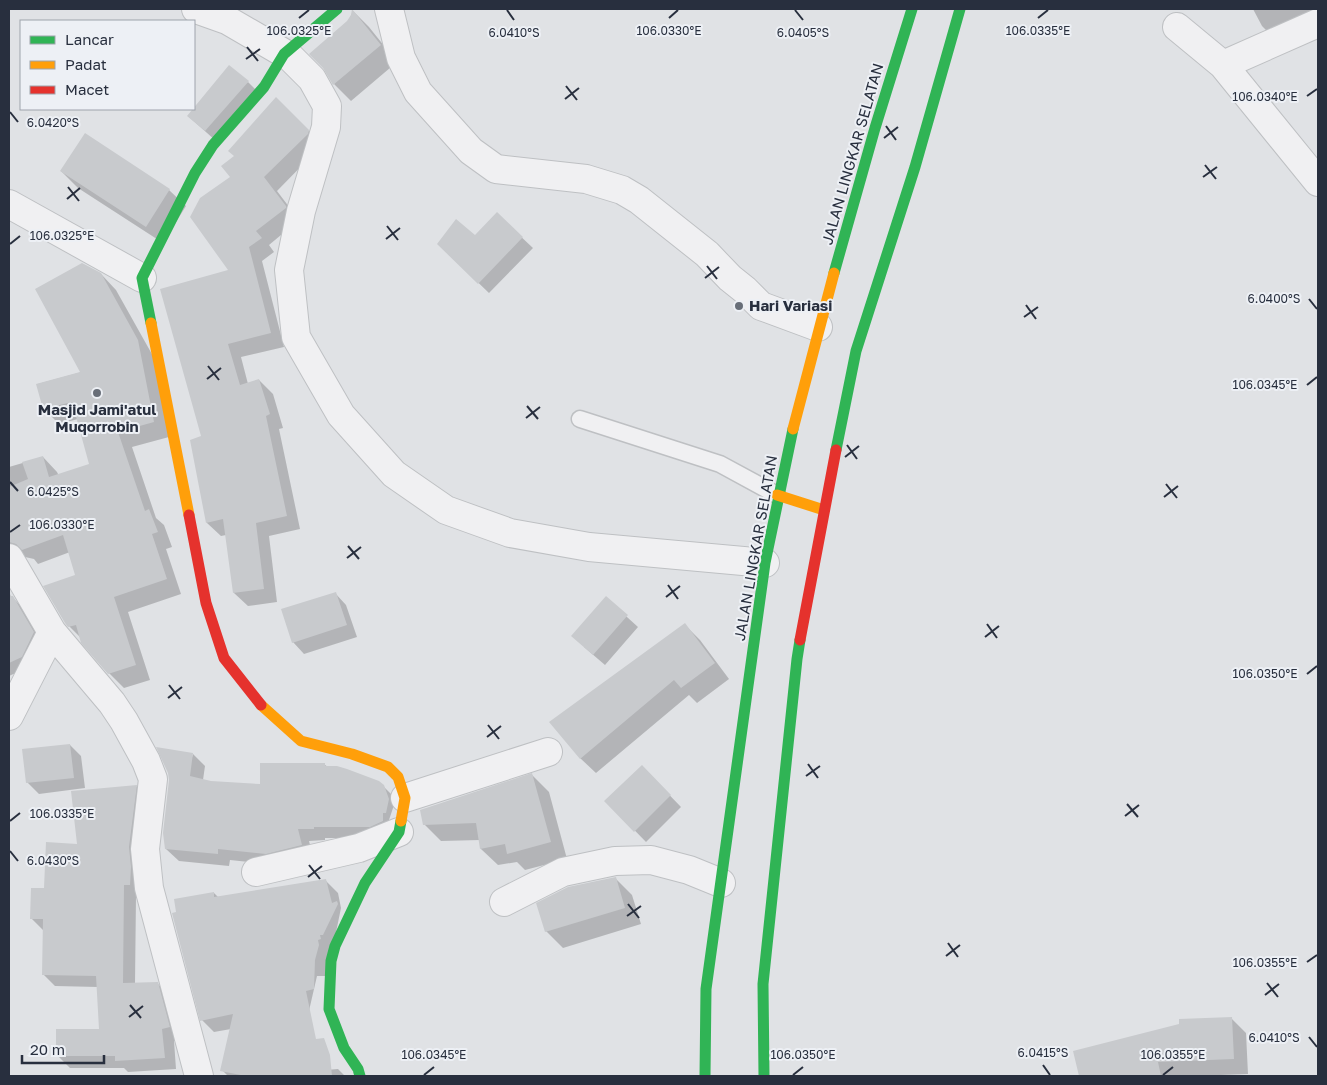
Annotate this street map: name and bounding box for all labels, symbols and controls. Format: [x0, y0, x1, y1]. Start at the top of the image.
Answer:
legend [20, 20, 195, 110]
text: 106.0325°E [267, 23, 331, 38]
text: 106.0330°E [636, 23, 702, 38]
text: 106.0335°E [1006, 23, 1070, 38]
text: 6.0410°S [488, 25, 540, 40]
text: 6.0405°S [777, 25, 830, 40]
text: Lancar [65, 30, 114, 48]
text: Padat [65, 55, 107, 73]
street label: JALAN LINGKAR SELATAN [817, 61, 887, 247]
text: Macet [65, 80, 109, 98]
text: 106.0340°E [1232, 89, 1298, 104]
text: 6.0420°S [27, 115, 80, 130]
text: 106.0325°E [30, 228, 94, 243]
text: 6.0400°S [1248, 291, 1301, 306]
place label: Hari Variasi [749, 296, 832, 314]
marker: Hari Variasi [733, 300, 745, 312]
text: 106.0345°E [1233, 377, 1297, 392]
marker: Masjid Jami'atul Muqorrobin [91, 387, 103, 399]
place label: Masjid Jami'atul Muqorrobin [38, 400, 156, 435]
street label: JALAN LINGKAR SELATAN [730, 454, 780, 642]
text: 6.0425°S [27, 484, 79, 499]
text: 106.0330°E [29, 517, 95, 532]
text: 106.0350°E [1233, 666, 1297, 681]
text: 106.0335°E [30, 806, 94, 821]
text: 6.0430°S [27, 853, 80, 868]
text: 106.0355°E [1233, 955, 1297, 970]
text: 6.0410°S [1248, 1030, 1300, 1045]
scale bar [22, 1032, 105, 1064]
text: 20 m [30, 1040, 65, 1058]
text: 6.0415°S [1018, 1045, 1069, 1060]
text: 106.0345°E [402, 1047, 466, 1062]
text: 106.0350°E [771, 1047, 835, 1062]
text: 106.0355°E [1141, 1047, 1205, 1062]

